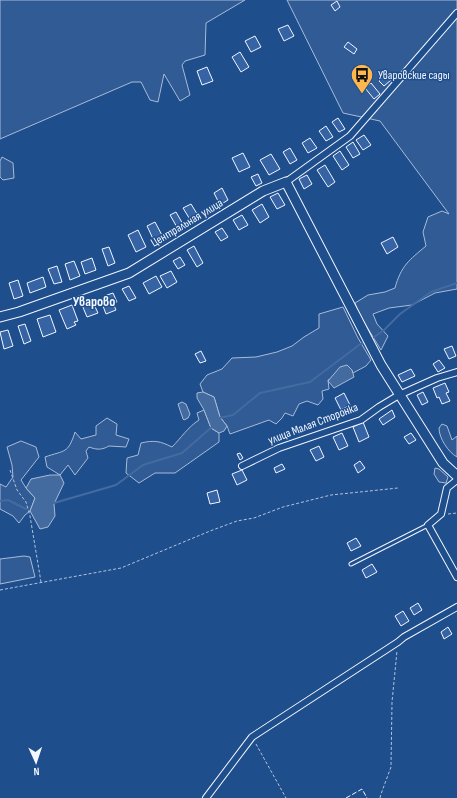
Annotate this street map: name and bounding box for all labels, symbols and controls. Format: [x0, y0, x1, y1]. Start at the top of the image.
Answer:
bus stop icon: Уваровские сады [349, 62, 375, 95]
place label: Уваровские сады [378, 68, 450, 83]
street label: Центральная улица [148, 195, 226, 250]
district label: Уварово [73, 293, 115, 310]
street label: улица Малая Сторонка [266, 400, 360, 448]
north arrow [16, 742, 56, 782]
text: N [33, 765, 40, 778]

